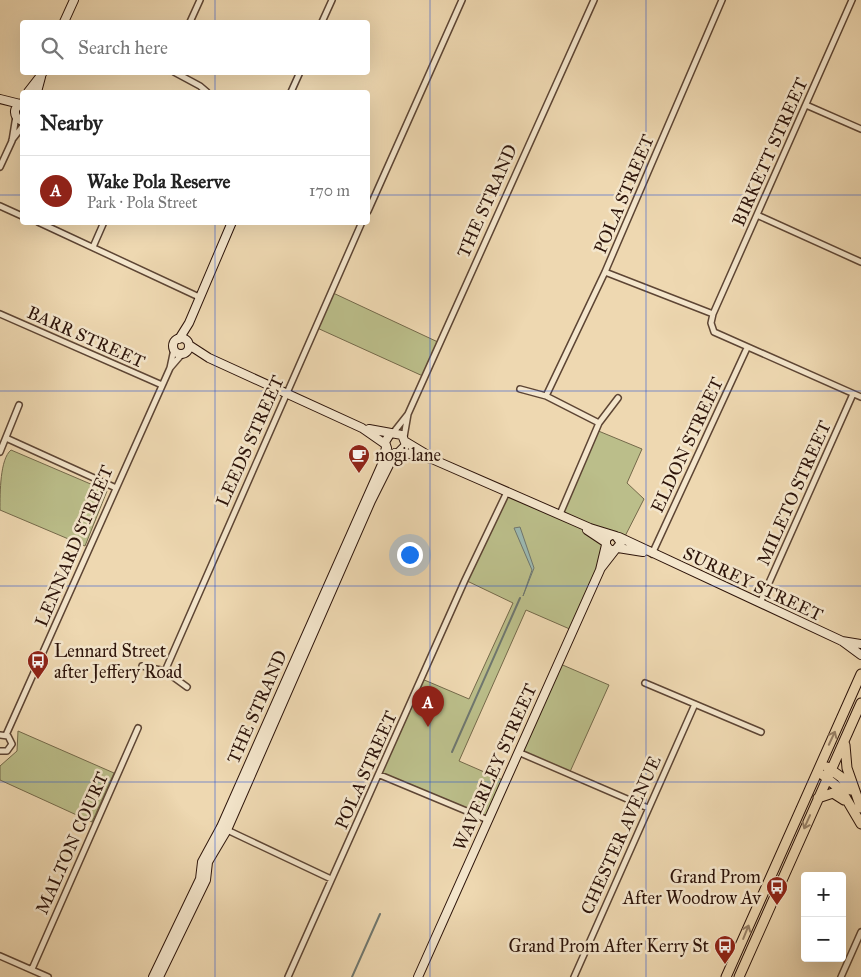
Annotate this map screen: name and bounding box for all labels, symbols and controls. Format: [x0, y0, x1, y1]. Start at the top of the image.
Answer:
search box [20, 20, 370, 75]
icon: search [38, 34, 66, 62]
text: Search here [78, 36, 168, 59]
street label: BIRKETT STREET [727, 74, 813, 230]
text: Nearby [40, 110, 103, 136]
street label: POLA STREET [589, 131, 659, 257]
street label: THE STRAND [452, 141, 522, 261]
text: Wake Pola Reserve [87, 170, 230, 193]
text: A [51, 181, 61, 200]
text: 170 m [309, 181, 350, 200]
text: Park · Pola Street [87, 193, 197, 212]
street label: BARR STREET [24, 301, 148, 373]
street label: LEEDS STREET [211, 372, 289, 510]
street label: ELDON STREET [646, 374, 728, 516]
street label: MILETO STREET [752, 417, 836, 569]
cafe icon: nogi lane [347, 443, 371, 474]
place label: nogi lane [375, 444, 441, 467]
street label: LENNARD STREET [30, 462, 118, 630]
your location [397, 542, 423, 568]
street label: SURREY STREET [680, 542, 826, 626]
place label: Lennard Street after Jeffery Road [54, 640, 182, 684]
street label: THE STRAND [222, 647, 292, 767]
bus stop icon: Lennard Street after Jeffery Road [26, 649, 50, 680]
street label: WAVERLEY STREET [448, 680, 542, 854]
pin: A [412, 686, 444, 727]
street label: POLA STREET [330, 707, 402, 833]
one-way arrow [828, 731, 838, 746]
street label: CHESTER AVENUE [576, 752, 666, 918]
street label: MALTON COURT [31, 769, 113, 917]
one-way arrow [802, 814, 812, 829]
place label: Grand Prom After Woodrow Av [622, 866, 762, 909]
map controls [801, 872, 846, 962]
button: + [801, 872, 846, 917]
bus stop icon: Grand Prom After Woodrow Av [765, 875, 789, 906]
button: − [801, 917, 846, 962]
one-way arrow [742, 925, 751, 940]
bus stop icon: Grand Prom After Kerry St [713, 934, 737, 965]
place label: Grand Prom After Kerry St [509, 935, 710, 957]

